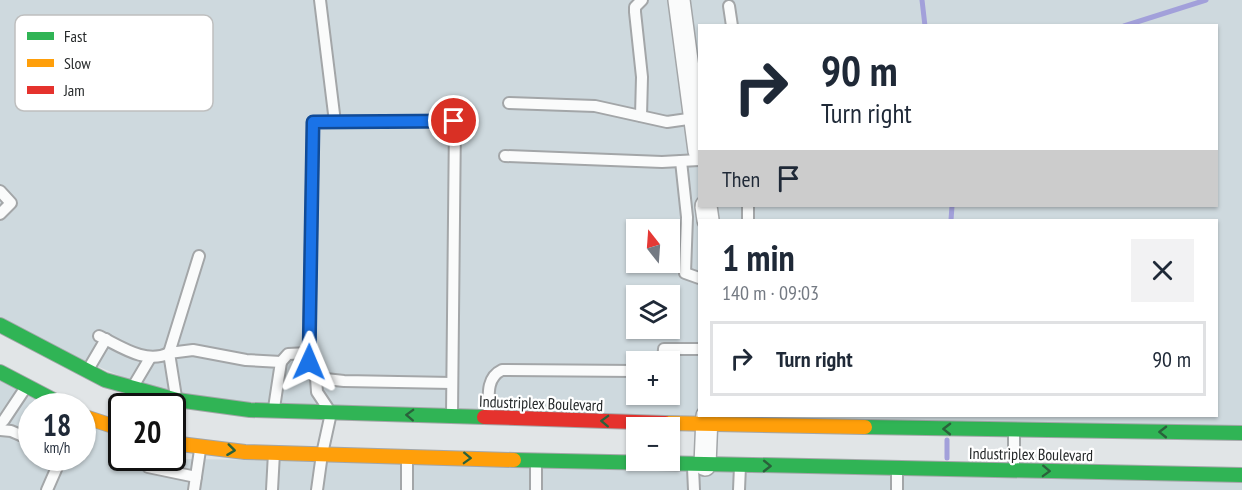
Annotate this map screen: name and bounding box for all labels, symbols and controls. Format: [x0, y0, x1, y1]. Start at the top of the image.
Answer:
legend [15, 15, 213, 111]
text: Fast [64, 26, 87, 46]
text: 90 m [821, 43, 898, 98]
icon: right [722, 48, 800, 126]
text: Slow [64, 53, 91, 73]
text: Jam [63, 80, 85, 100]
pin [428, 95, 479, 146]
text: Turn right [821, 96, 912, 130]
icon: arrive [437, 104, 470, 137]
icon: arrive [772, 162, 805, 195]
text: Then [722, 165, 760, 193]
north arrow [626, 219, 680, 273]
map controls [626, 219, 680, 471]
text: 1 min [722, 234, 795, 281]
button: close [1131, 239, 1194, 302]
text: 140 m · 09:03 [722, 280, 819, 306]
button: layers [626, 285, 680, 339]
position arrow [277, 330, 341, 394]
icon: right [725, 342, 758, 375]
text: Turn right [776, 345, 853, 373]
text: 90 m [1152, 345, 1191, 373]
button: + [626, 351, 680, 405]
street label: Industriplex Boulevard [479, 391, 604, 415]
speed limit sign: 20 [108, 393, 186, 471]
text: 18 [43, 405, 71, 444]
one-way arrow [405, 409, 414, 421]
one-way arrow [600, 415, 609, 427]
button: − [626, 417, 680, 471]
one-way arrow [942, 423, 951, 435]
one-way arrow [1158, 426, 1167, 438]
text: km/h [44, 438, 70, 457]
one-way arrow [226, 443, 235, 456]
street label: Industriplex Boulevard [969, 443, 1093, 465]
one-way arrow [463, 452, 472, 464]
one-way arrow [763, 460, 772, 472]
one-way arrow [1042, 464, 1051, 477]

